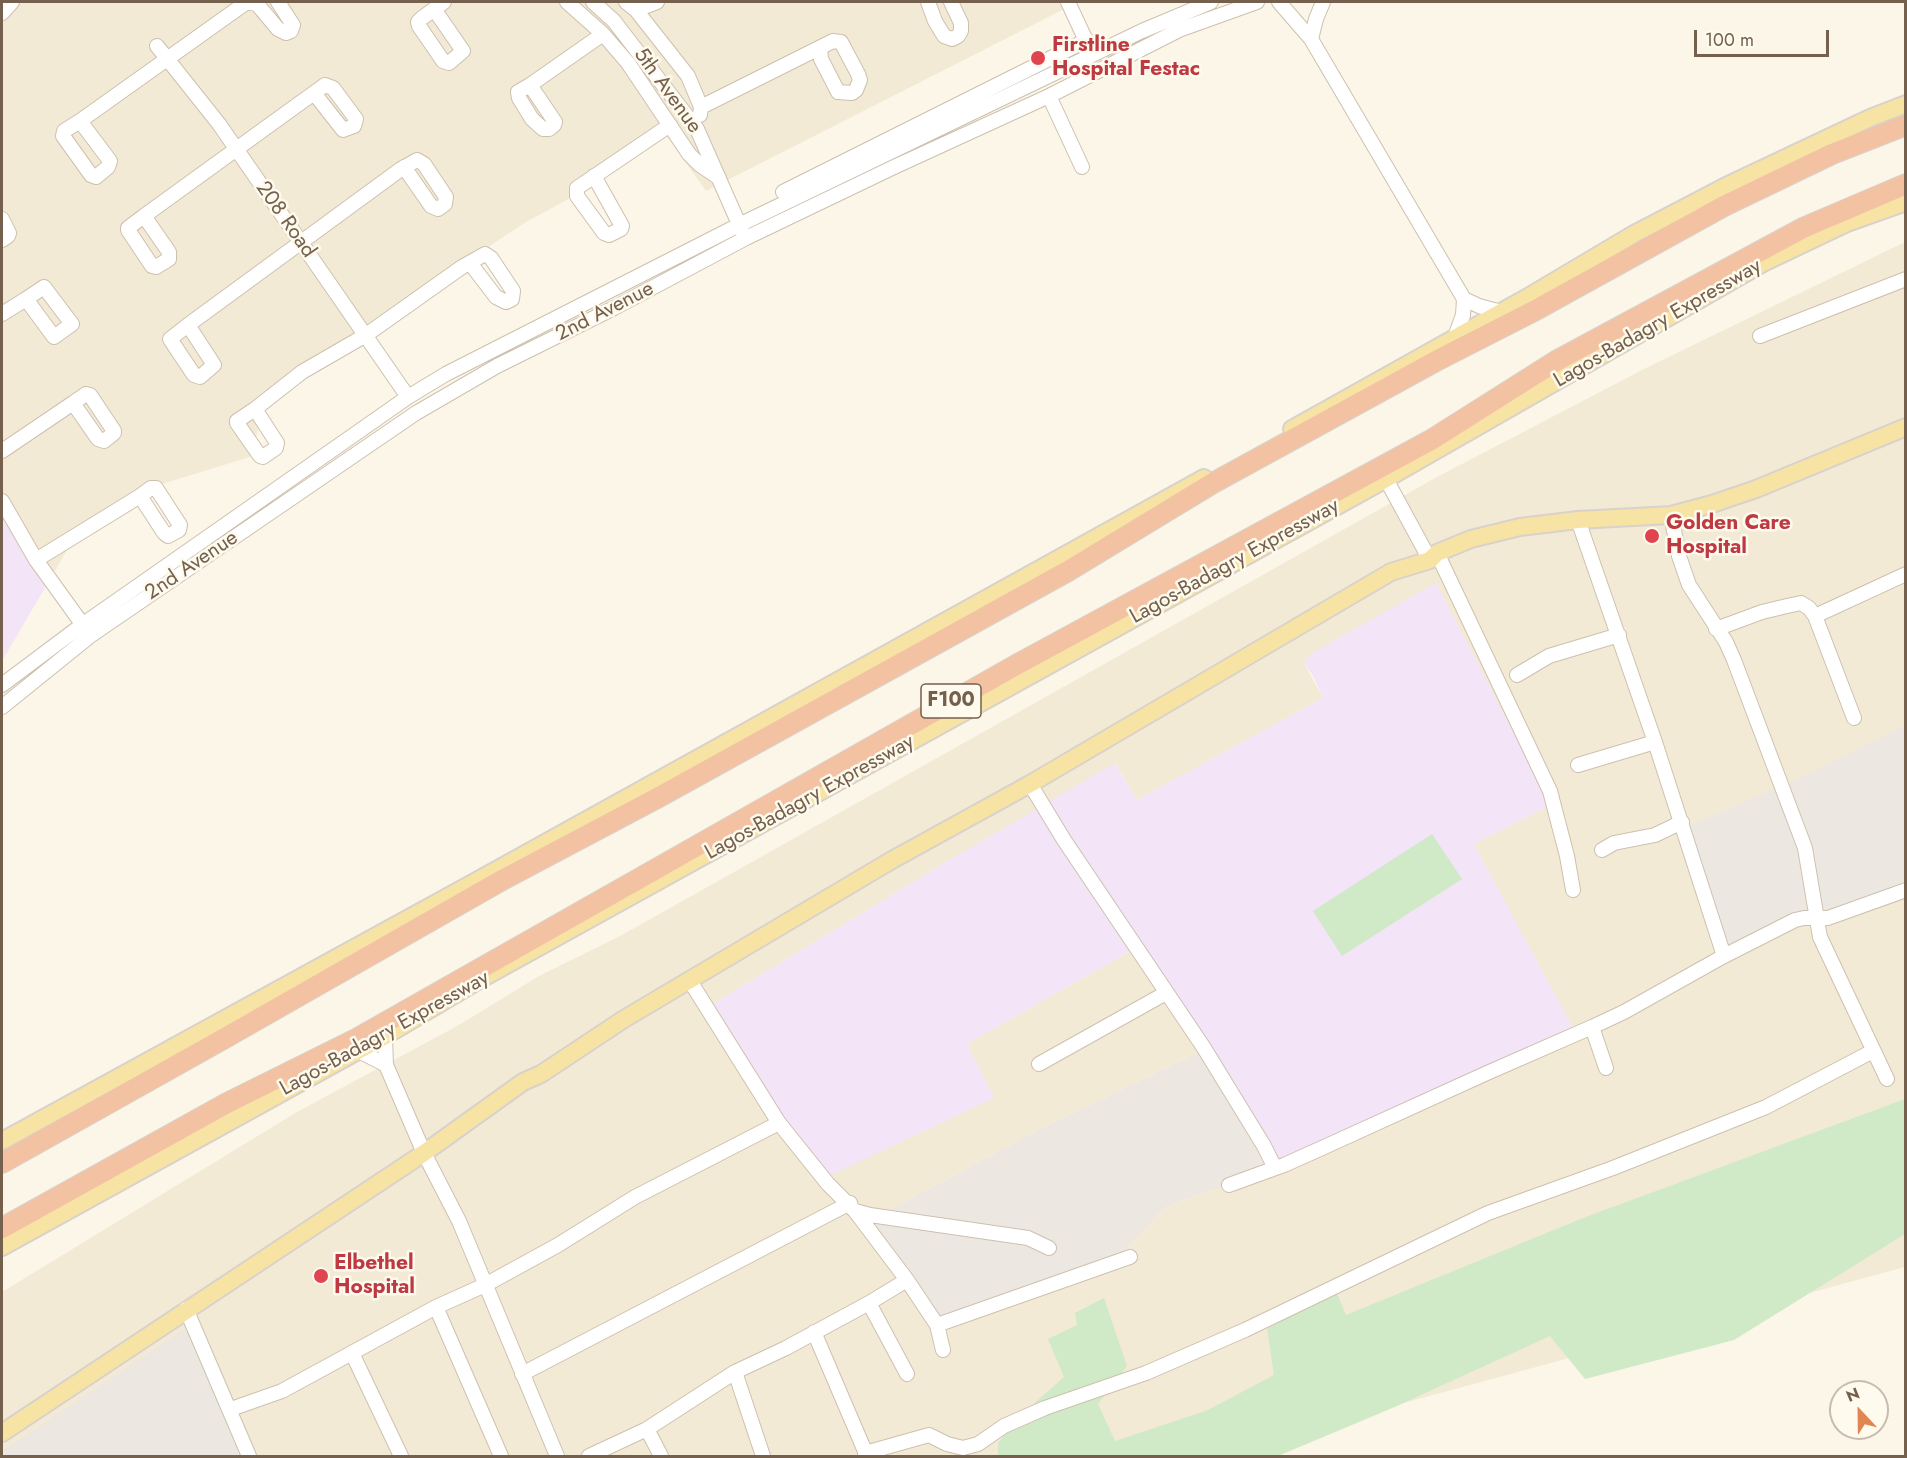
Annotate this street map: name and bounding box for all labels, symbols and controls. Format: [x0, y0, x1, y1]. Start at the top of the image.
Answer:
scale bar [1697, 18, 1832, 56]
text: 100 m [1705, 27, 1754, 53]
place label: Firstline Hospital Festac [1052, 33, 1200, 83]
street label: 5th Avenue [628, 43, 706, 139]
marker: Firstline Hospital Festac [1029, 49, 1047, 67]
street label: 208 Road [250, 177, 320, 263]
street label: Lagos-Badagry Expressway [1550, 254, 1766, 394]
street label: 2nd Avenue [552, 277, 658, 347]
street label: Lagos-Badagry Expressway [1126, 494, 1344, 630]
place label: Golden Care Hospital [1666, 511, 1791, 561]
street label: 2nd Avenue [141, 526, 243, 606]
marker: Golden Care Hospital [1643, 527, 1661, 545]
road number: F100 [921, 684, 981, 718]
street label: Lagos-Badagry Expressway [701, 730, 919, 866]
street label: Lagos-Badagry Expressway [276, 966, 494, 1102]
place label: Elbethel Hospital [334, 1251, 415, 1301]
marker: Elbethel Hospital [312, 1267, 330, 1285]
north arrow [1829, 1380, 1889, 1440]
text: N [1843, 1382, 1863, 1408]

